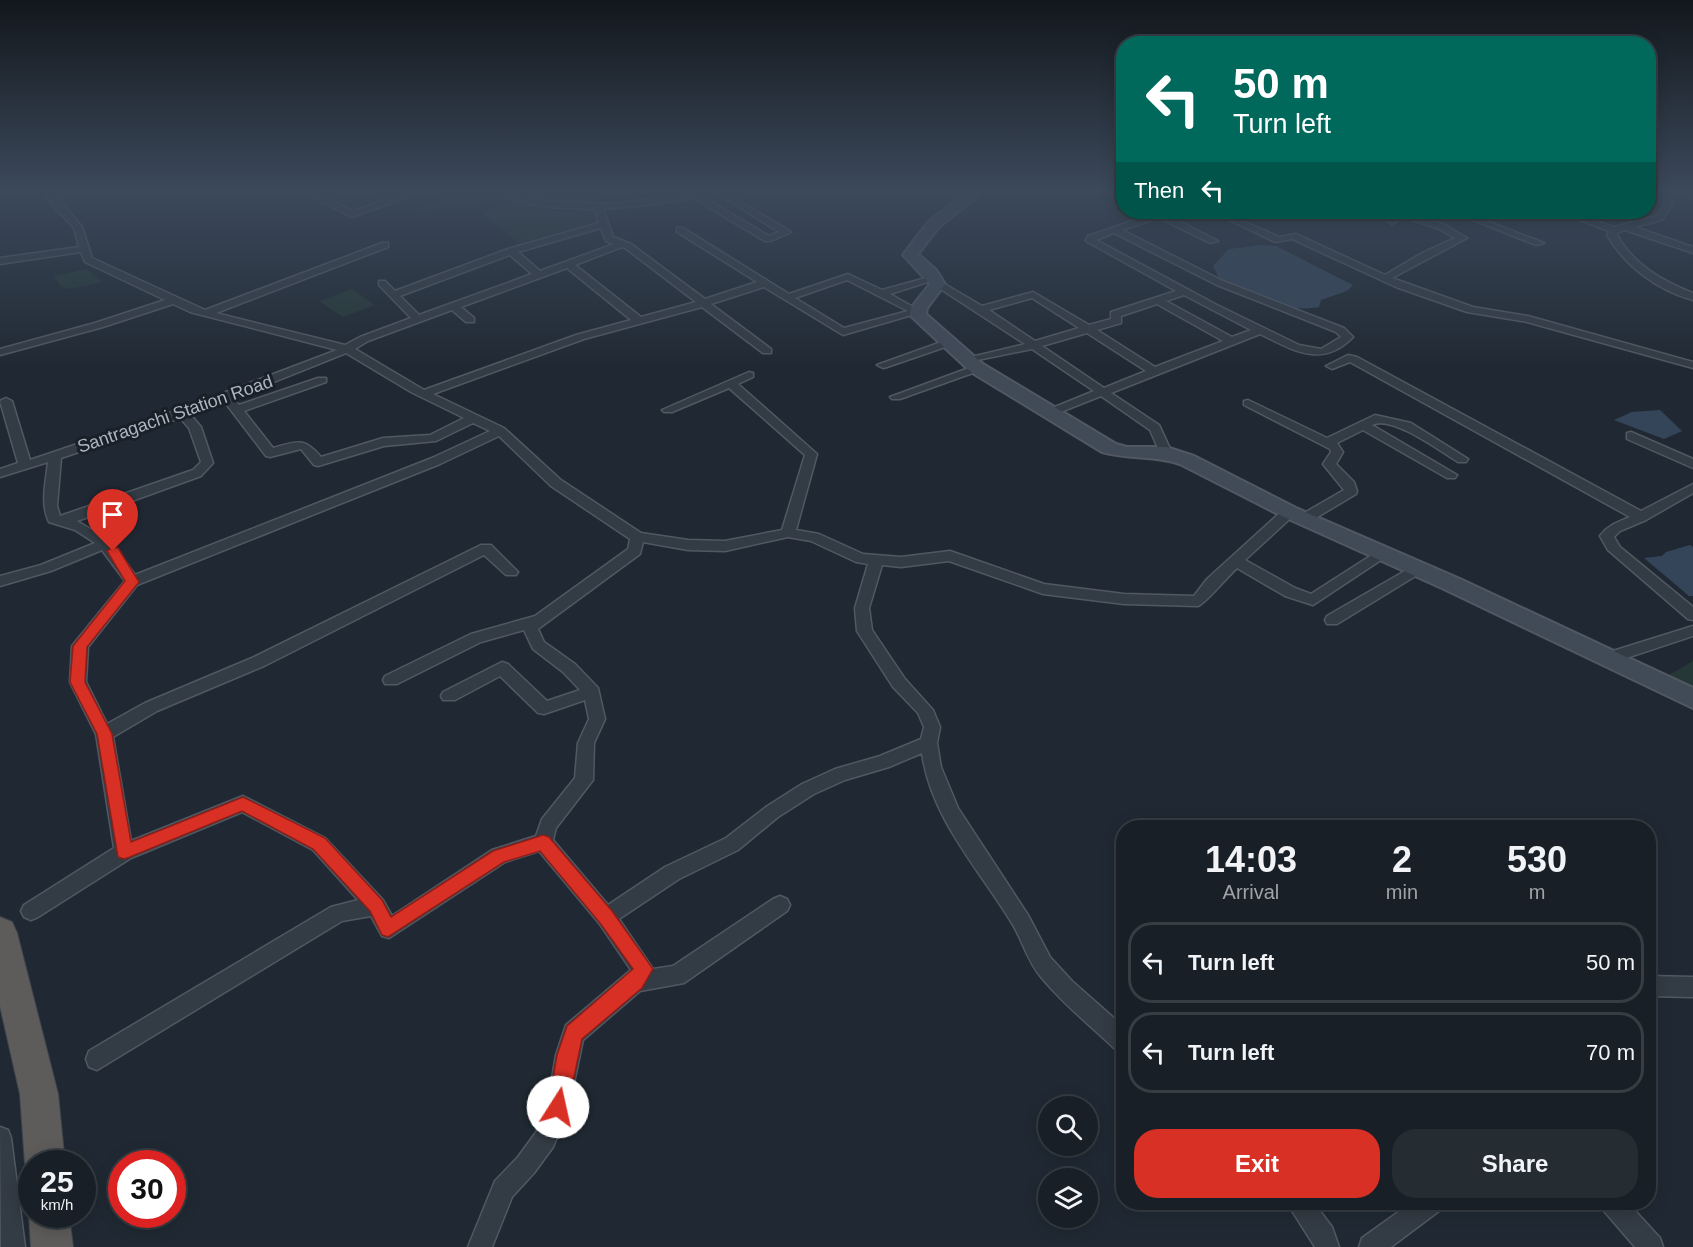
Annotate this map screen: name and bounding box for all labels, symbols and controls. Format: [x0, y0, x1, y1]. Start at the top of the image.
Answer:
icon: left [1134, 60, 1212, 138]
text: 50 m [1233, 60, 1329, 107]
text: Turn left [1233, 109, 1331, 139]
icon: left [1196, 174, 1229, 207]
text: Then [1134, 178, 1184, 203]
street label: Santragachi Station Road [75, 371, 275, 457]
pin [87, 489, 138, 551]
icon: arrive [96, 498, 129, 531]
text: 14:03 [1205, 839, 1297, 880]
text: 2 [1392, 839, 1412, 880]
text: 530 [1507, 839, 1567, 880]
text: Arrival [1223, 881, 1279, 903]
text: min [1386, 881, 1418, 903]
text: m [1529, 881, 1545, 903]
icon: left [1137, 946, 1170, 979]
text: Turn left [1188, 950, 1274, 975]
text: 50 m [1586, 950, 1635, 975]
icon: left [1137, 1036, 1170, 1069]
text: Turn left [1188, 1040, 1274, 1065]
text: 70 m [1586, 1040, 1635, 1065]
position arrow [526, 1075, 590, 1139]
map controls [1038, 1096, 1098, 1228]
button: search [1038, 1096, 1098, 1156]
button: Exit [1134, 1129, 1380, 1198]
button: Share [1392, 1129, 1638, 1198]
speed limit sign: 30 [108, 1150, 186, 1228]
text: 25 [40, 1165, 74, 1198]
button: layers [1038, 1168, 1098, 1228]
text: km/h [41, 1196, 73, 1213]

